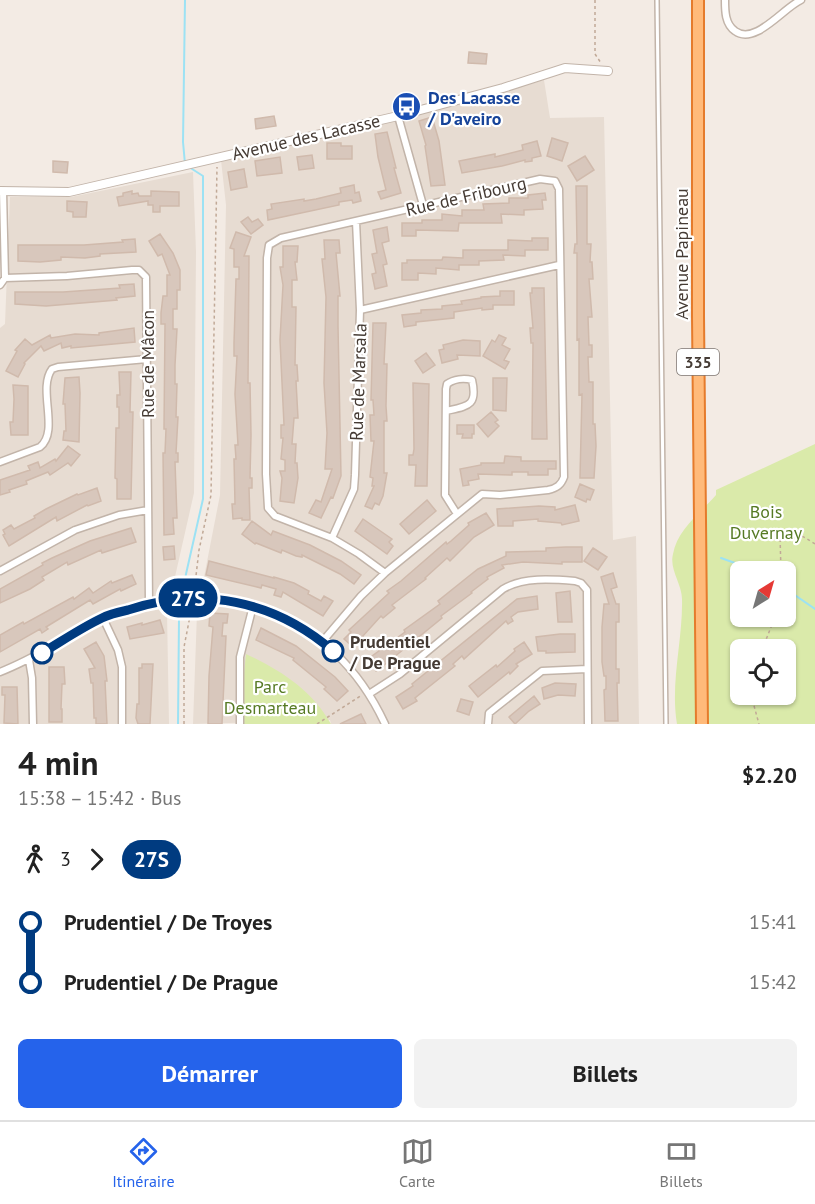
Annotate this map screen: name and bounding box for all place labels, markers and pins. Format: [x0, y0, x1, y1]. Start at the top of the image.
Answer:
place label: Des Lacasse / D'aveiro [427, 86, 520, 130]
bus stop icon: Des Lacasse / D'aveiro [391, 91, 423, 123]
place label: Prudentiel / De Prague [349, 630, 441, 674]
marker: Prudentiel / De Prague [322, 640, 344, 662]
unlabelled marker [31, 642, 53, 664]

